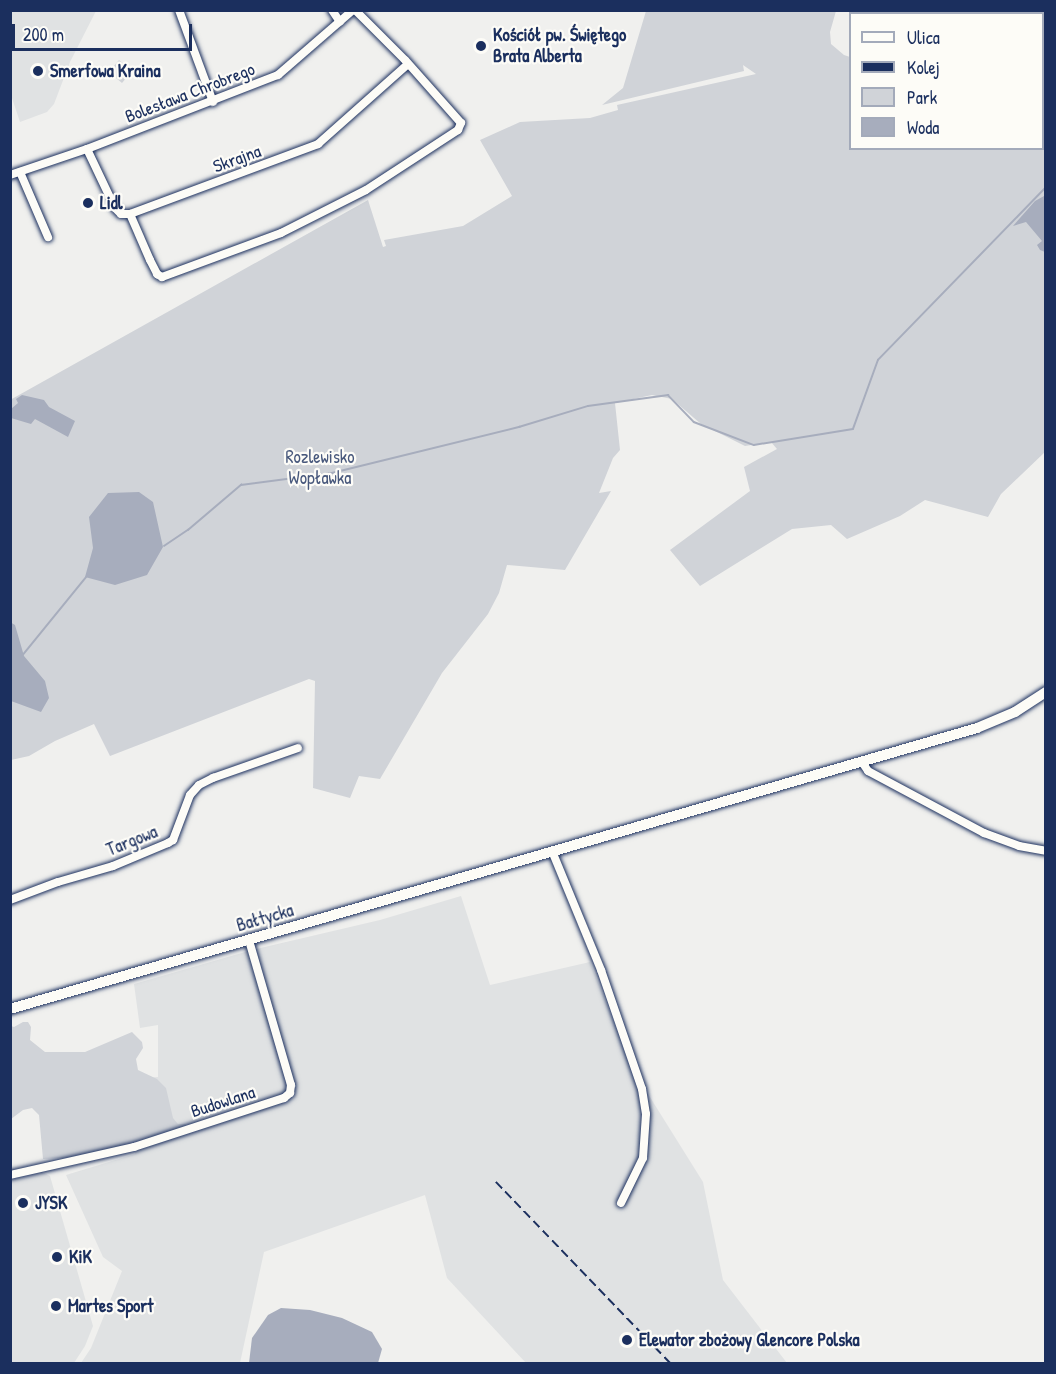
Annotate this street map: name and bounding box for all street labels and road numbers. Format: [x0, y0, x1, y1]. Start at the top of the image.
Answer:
street label: Bolesława Chrobrego [122, 58, 258, 128]
street label: Skrajna [210, 140, 264, 178]
street label: Targowa [103, 821, 161, 861]
street label: Bałtycka [234, 900, 296, 936]
street label: Budowlana [188, 1082, 258, 1122]

